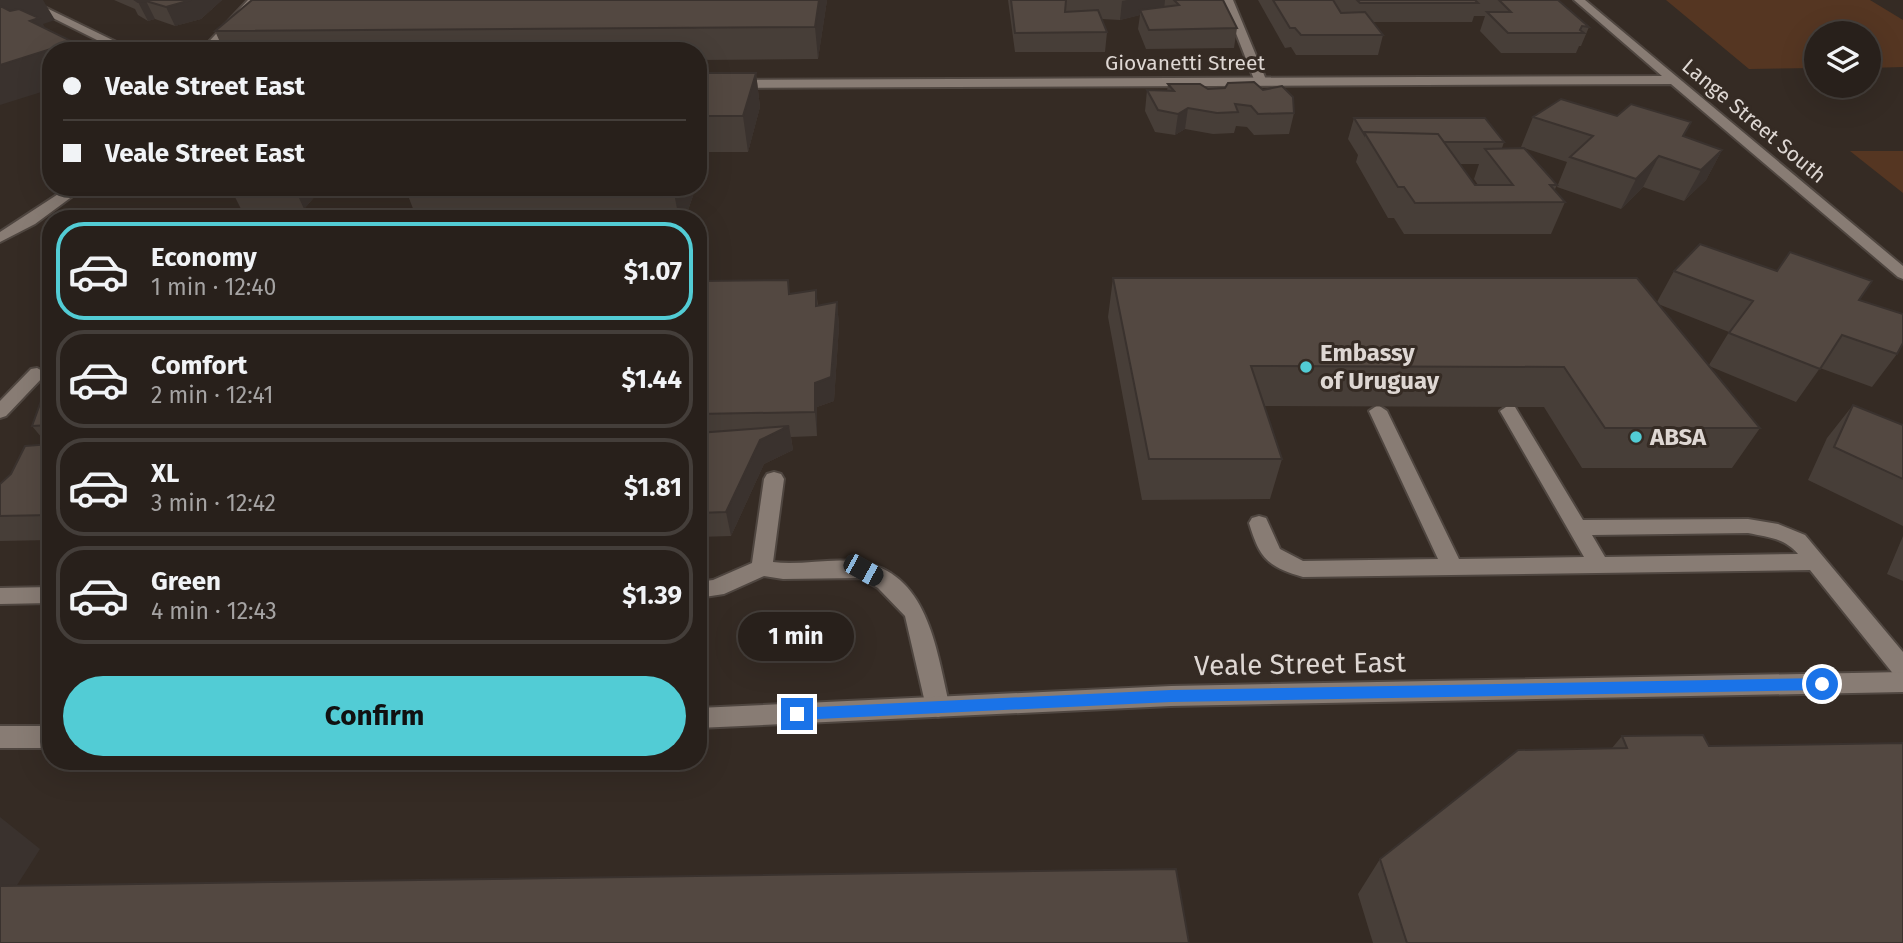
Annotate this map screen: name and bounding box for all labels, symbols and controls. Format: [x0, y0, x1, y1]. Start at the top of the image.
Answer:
map controls [1804, 21, 1881, 98]
button: layers [1804, 21, 1881, 98]
street label: Giovanetti Street [1105, 50, 1265, 76]
street label: Lange Street South [1677, 53, 1831, 189]
text: Veale Street East [105, 71, 305, 102]
text: Veale Street East [105, 138, 305, 169]
icon: car [67, 240, 130, 303]
text: Economy [151, 242, 257, 273]
text: $1.07 [624, 256, 682, 287]
text: 1 min · 12:40 [151, 273, 276, 301]
place label: Embassy of Uruguay [1320, 339, 1440, 395]
icon: car [67, 348, 130, 411]
text: Comfort [151, 350, 247, 381]
marker: Embassy of Uruguay [1298, 359, 1314, 375]
text: $1.44 [622, 364, 682, 395]
text: 2 min · 12:41 [151, 381, 273, 409]
place label: ABSA [1649, 423, 1707, 451]
marker: ABSA [1628, 429, 1644, 445]
icon: car [67, 456, 130, 519]
text: XL [151, 458, 179, 489]
text: $1.81 [624, 472, 682, 503]
text: 3 min · 12:42 [151, 489, 276, 517]
car [840, 551, 887, 589]
icon: car [67, 564, 130, 627]
text: Green [151, 566, 221, 597]
text: $1.39 [622, 580, 682, 611]
text: 4 min · 12:43 [151, 597, 277, 625]
callout: 1 min [739, 612, 855, 662]
text: 1 min [768, 622, 824, 650]
street label: Veale Street East [1194, 646, 1407, 682]
route start [1806, 668, 1838, 700]
button: Confirm [63, 676, 686, 756]
route end [781, 698, 813, 730]

